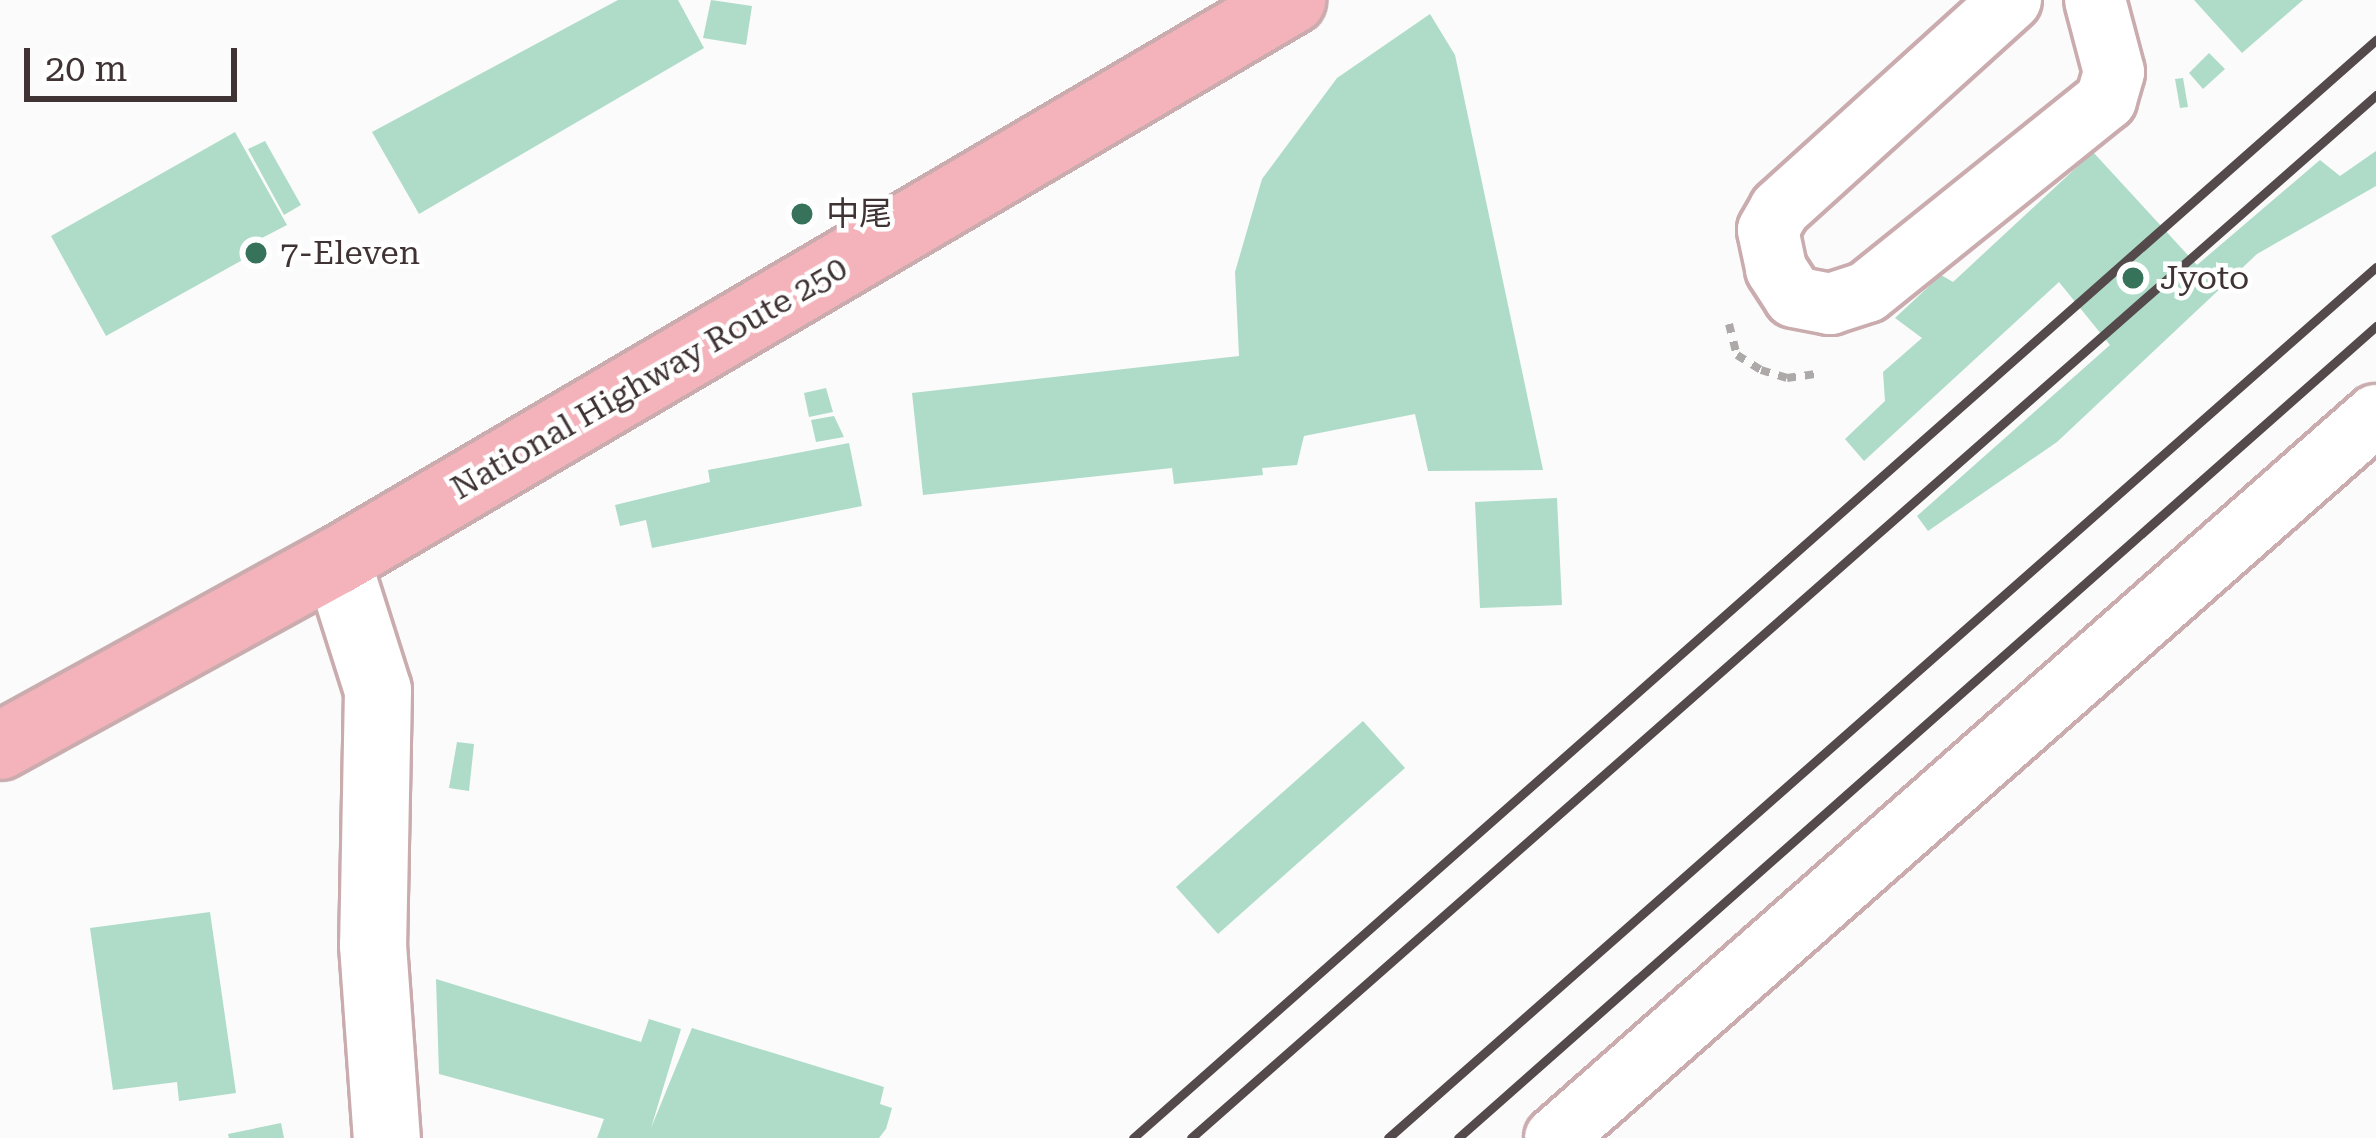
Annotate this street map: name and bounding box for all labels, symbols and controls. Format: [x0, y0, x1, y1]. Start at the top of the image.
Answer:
scale bar [30, 24, 243, 98]
text: 20 m [45, 48, 127, 90]
place label: 中尾 [826, 194, 892, 234]
marker: 中尾 [789, 201, 815, 227]
place label: 7-Eleven [280, 233, 420, 273]
marker: 7-Eleven [243, 240, 269, 266]
street label: National Highway Route 250 [444, 248, 854, 508]
place label: Jyoto [2160, 258, 2249, 298]
marker: Jyoto [2117, 262, 2149, 294]

